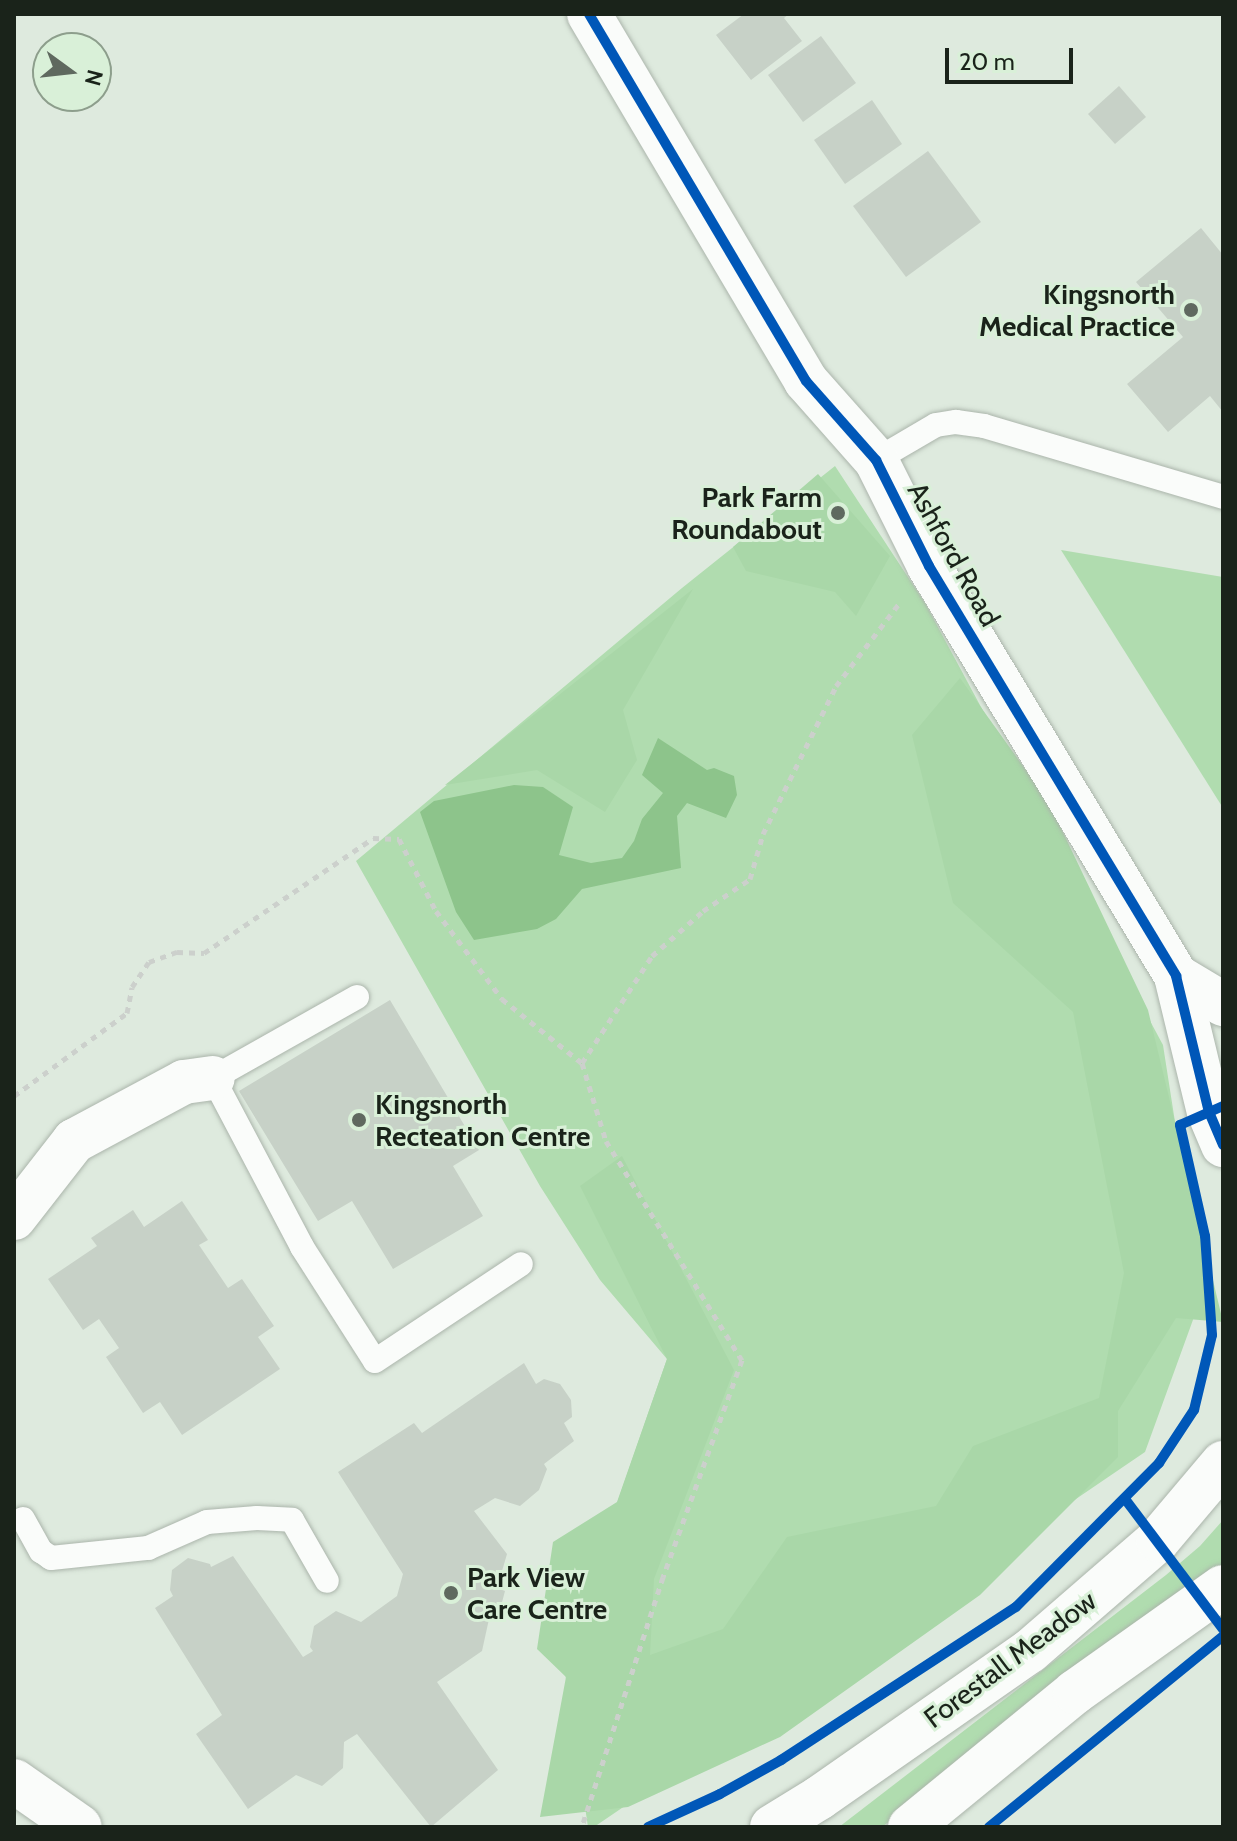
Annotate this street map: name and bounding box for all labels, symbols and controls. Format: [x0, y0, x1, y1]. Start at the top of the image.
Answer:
north arrow [32, 32, 112, 112]
scale bar [949, 32, 1077, 82]
text: 20 m [959, 47, 1015, 76]
text: N [79, 67, 109, 89]
place label: Kingsnorth Medical Practice [979, 277, 1175, 343]
marker: Kingsnorth Medical Practice [1182, 301, 1200, 319]
street label: Ashford Road [901, 476, 1007, 632]
place label: Park Farm Roundabout [671, 480, 822, 546]
marker: Park Farm Roundabout [829, 504, 847, 522]
place label: Kingsnorth Recteation Centre [375, 1087, 591, 1153]
marker: Kingsnorth Recteation Centre [350, 1111, 368, 1129]
place label: Park View Care Centre [467, 1560, 607, 1626]
street label: Forestall Meadow [917, 1583, 1103, 1735]
marker: Park View Care Centre [442, 1584, 460, 1602]

